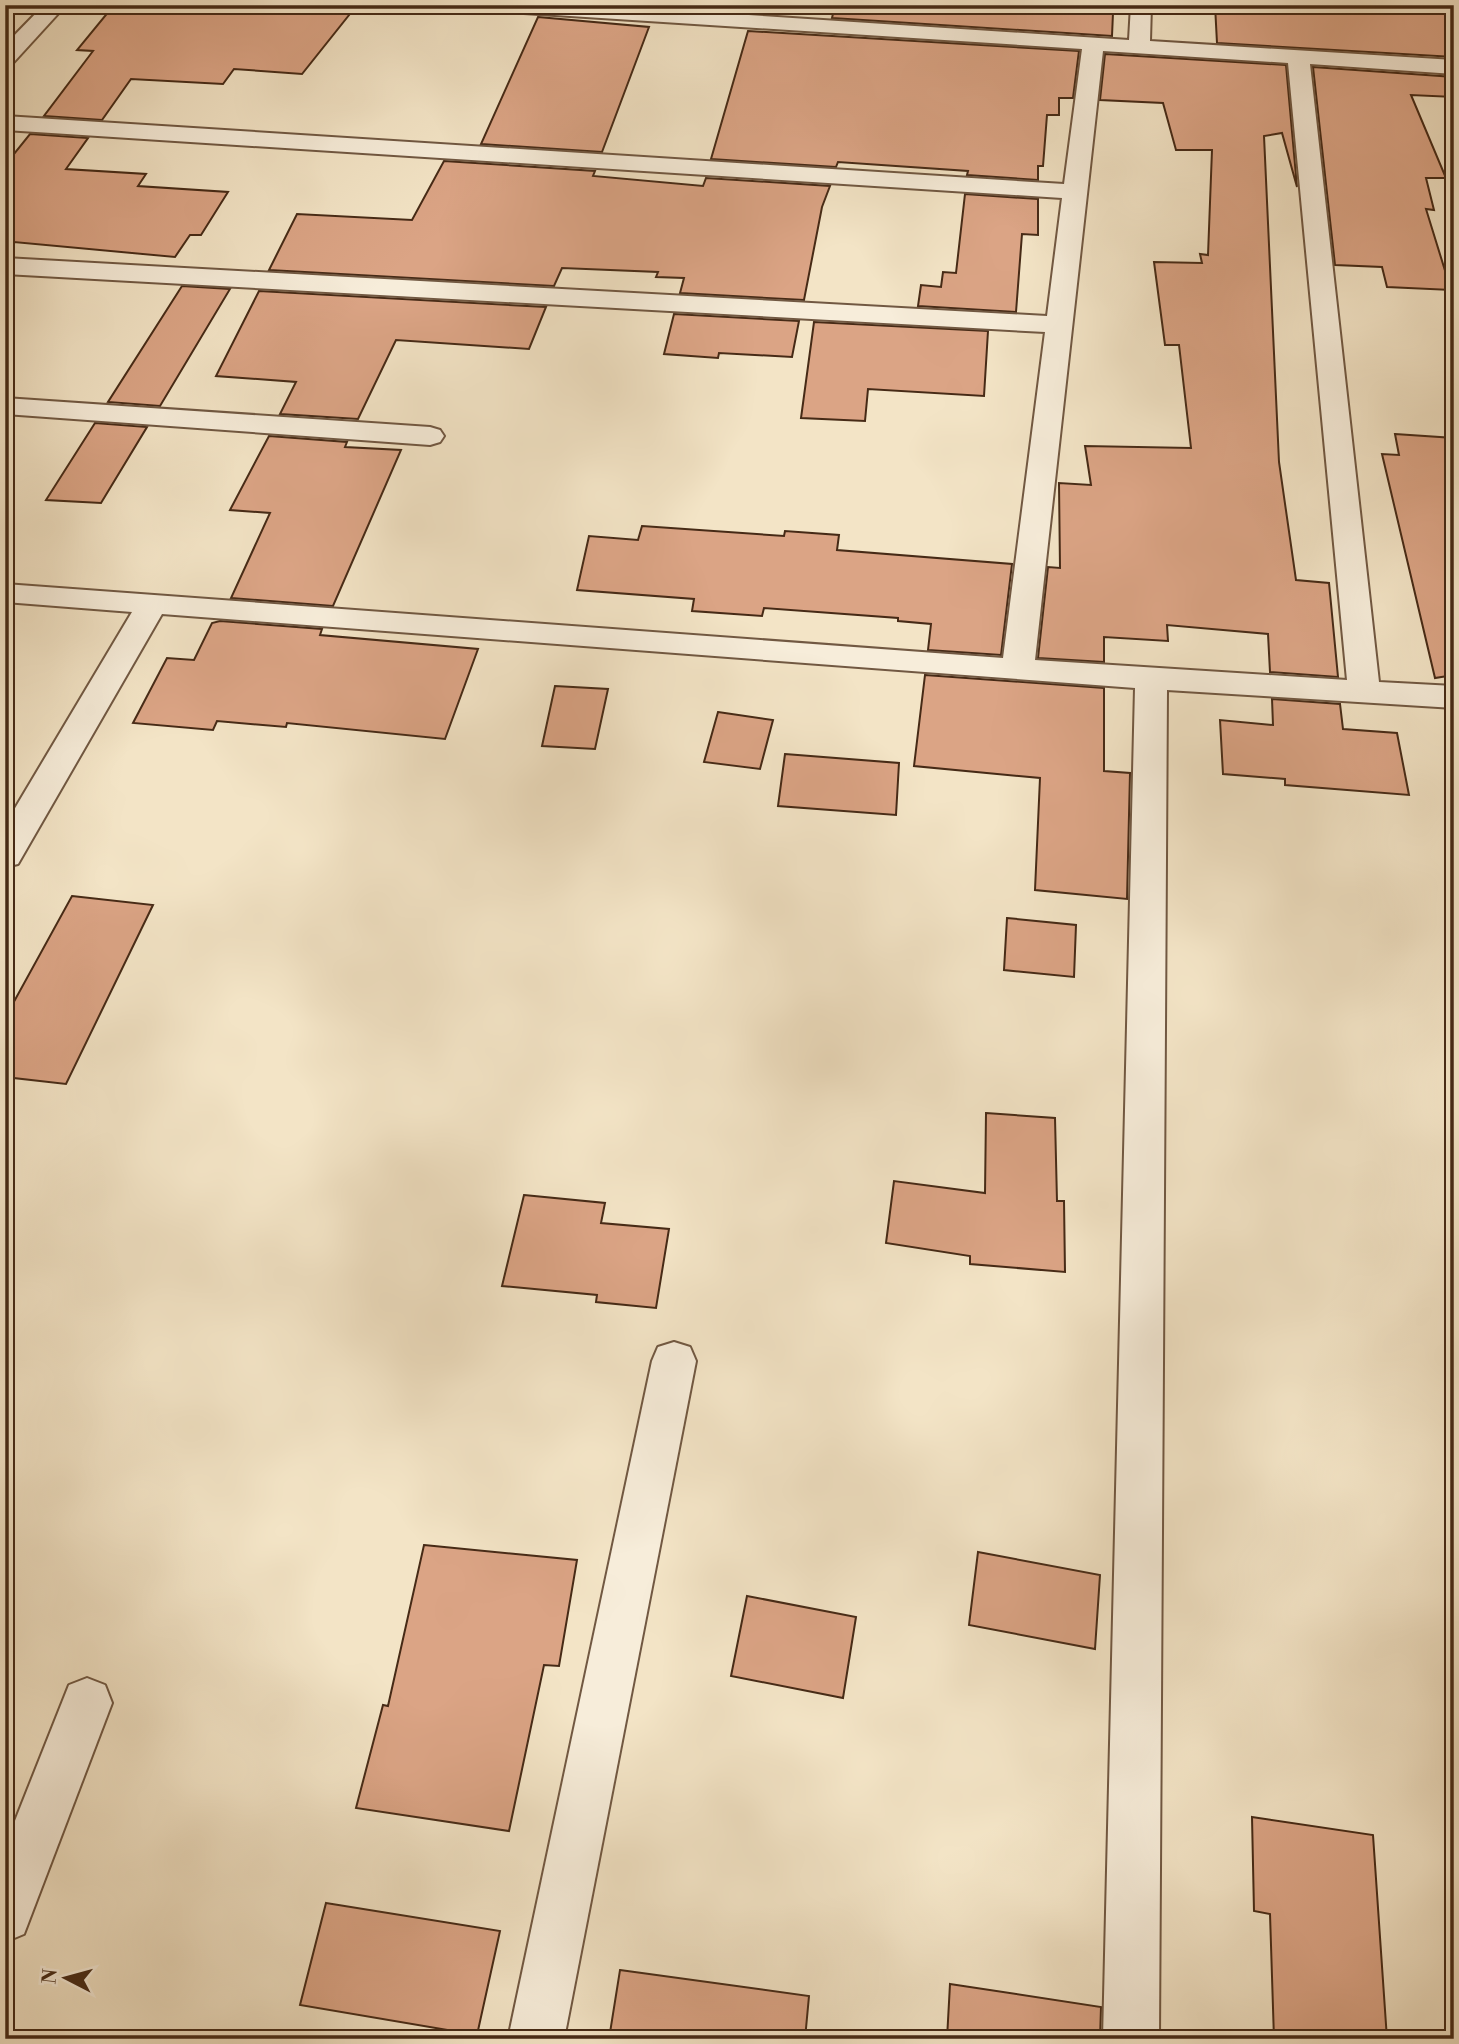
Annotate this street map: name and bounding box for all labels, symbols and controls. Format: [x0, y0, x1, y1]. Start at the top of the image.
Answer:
north arrow [32, 1942, 102, 2012]
text: N [37, 1968, 63, 1985]

